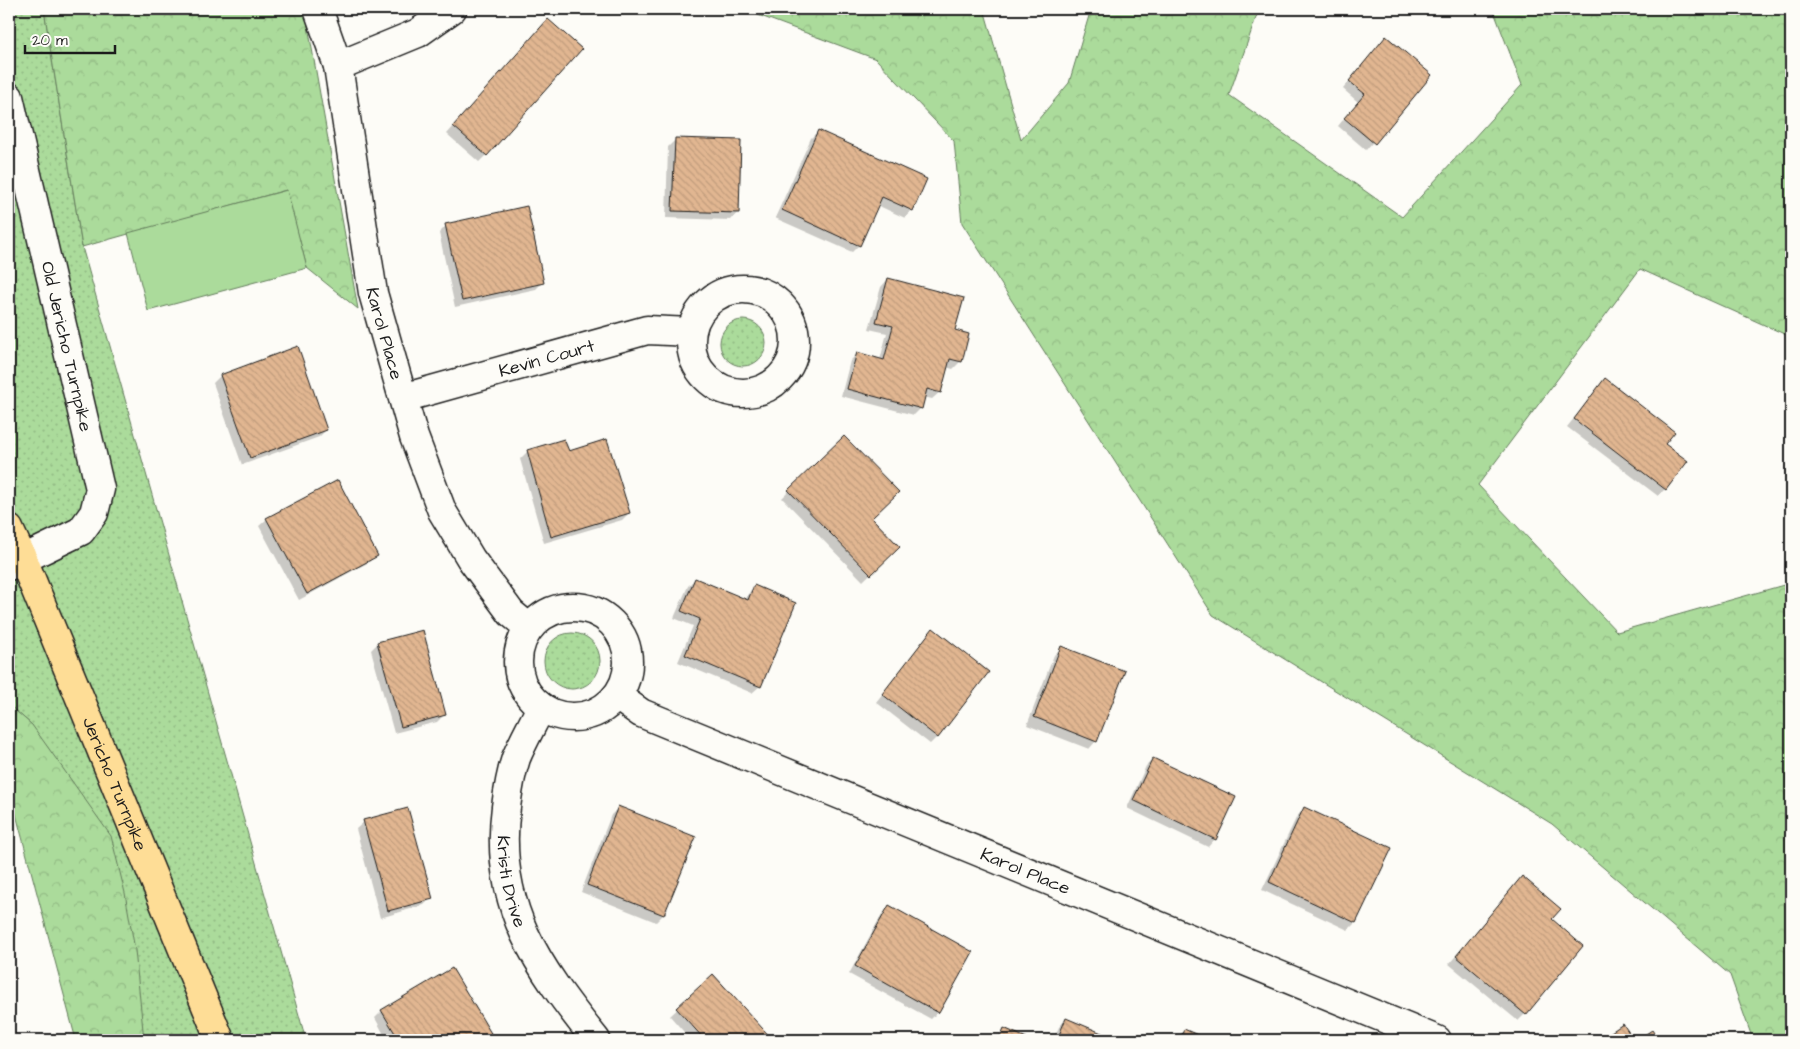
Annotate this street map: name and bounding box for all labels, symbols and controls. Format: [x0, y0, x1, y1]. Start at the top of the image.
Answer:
scale bar [25, 22, 115, 54]
text: 20 m [32, 30, 68, 51]
street label: Old Jericho Turnpike [35, 259, 98, 434]
street label: Karol Place [359, 286, 409, 383]
street label: Kevin Court [496, 333, 598, 384]
street label: Jericho Turnpike [76, 713, 153, 855]
street label: Kristi Drive [491, 835, 532, 931]
street label: Karol Place [977, 842, 1074, 901]

